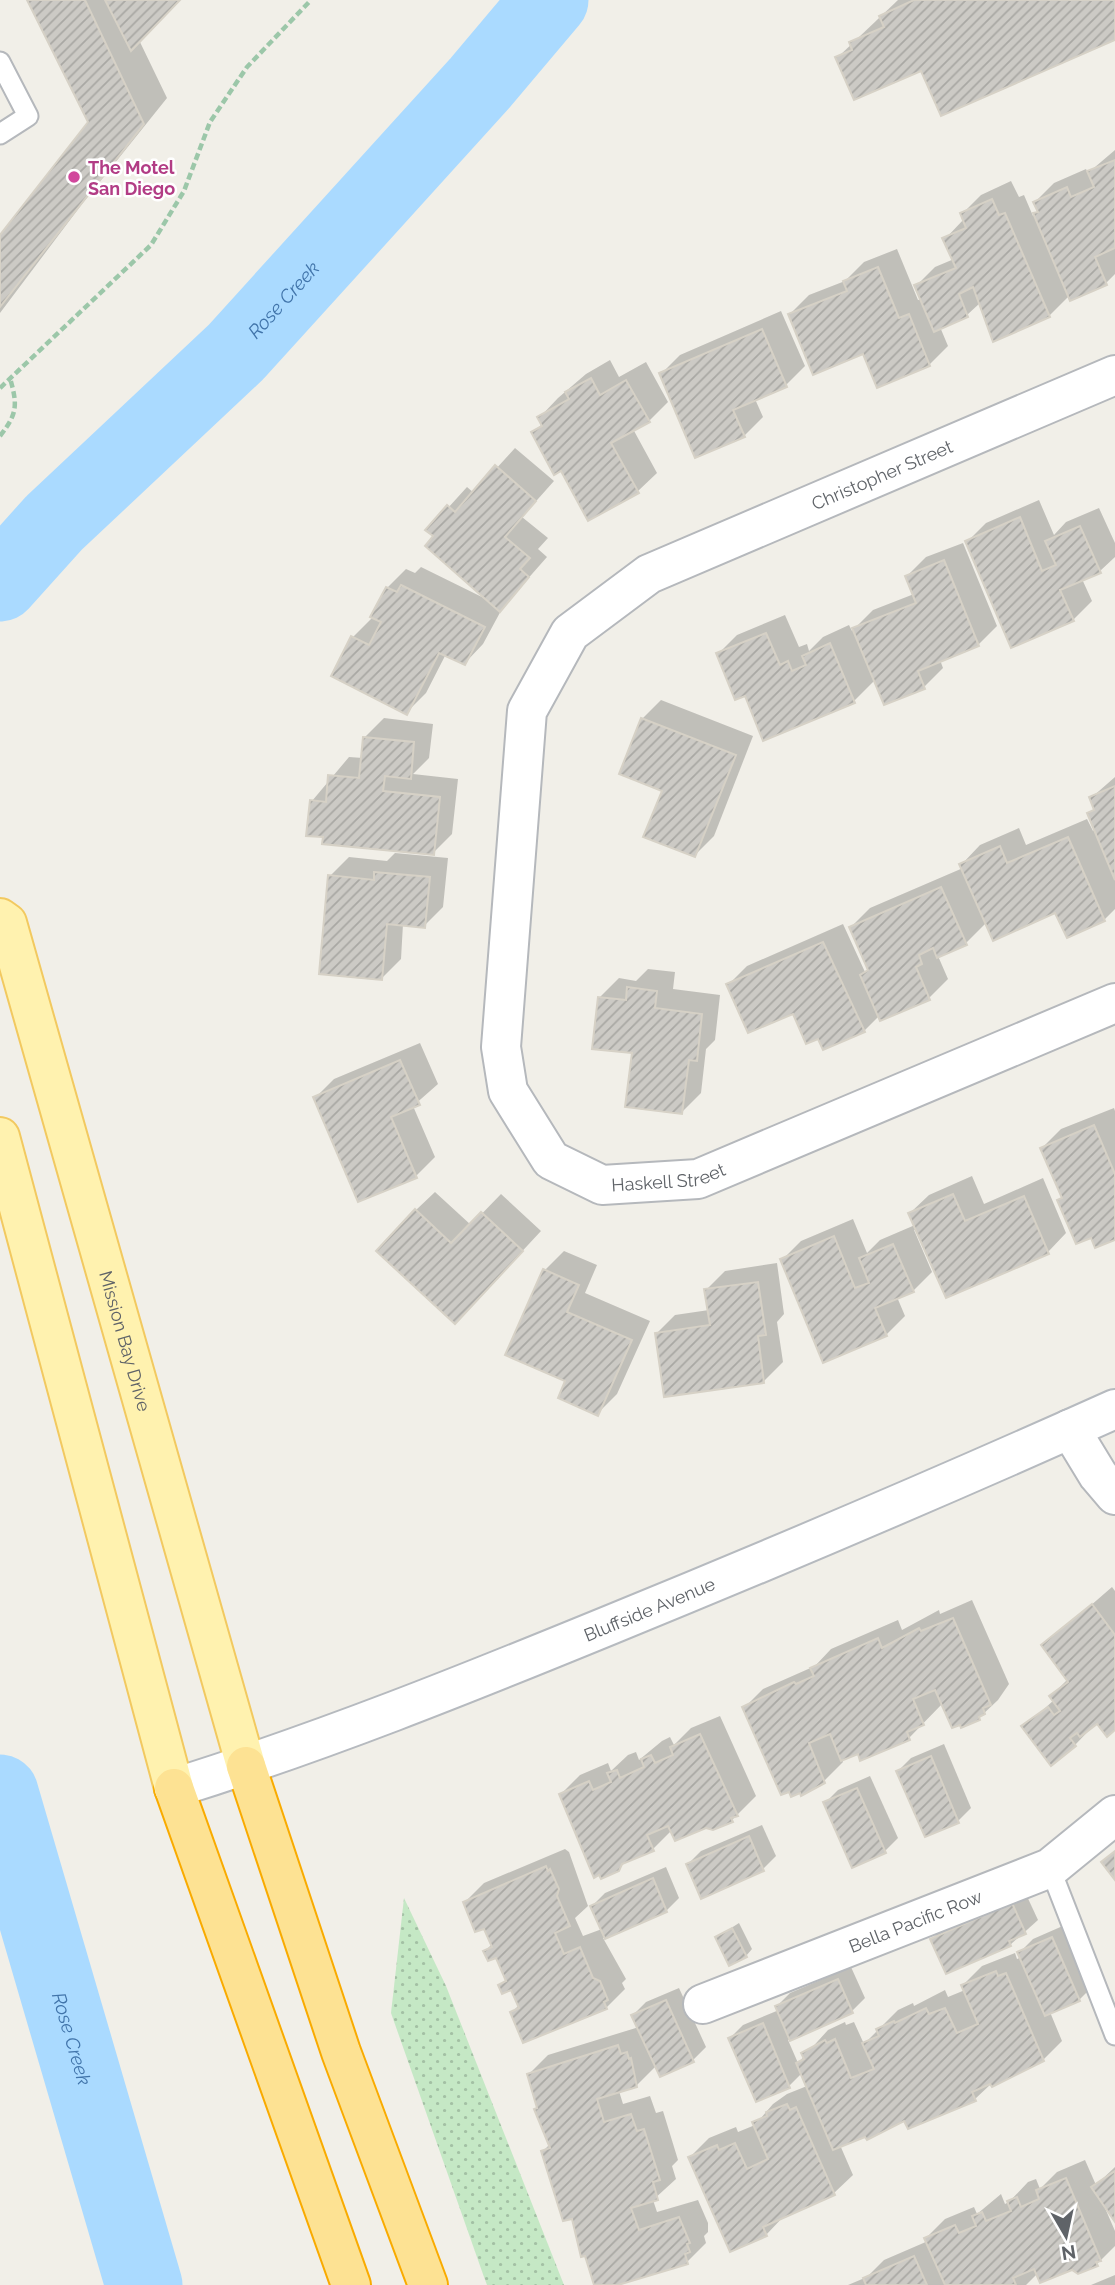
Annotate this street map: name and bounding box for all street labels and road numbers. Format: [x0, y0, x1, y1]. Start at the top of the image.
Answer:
street label: Christopher Street [808, 436, 956, 514]
street label: Haskell Street [611, 1158, 728, 1195]
street label: Mission Bay Drive [96, 1268, 156, 1414]
street label: Bluffside Avenue [581, 1572, 718, 1645]
street label: Bella Pacific Row [846, 1885, 985, 1956]

